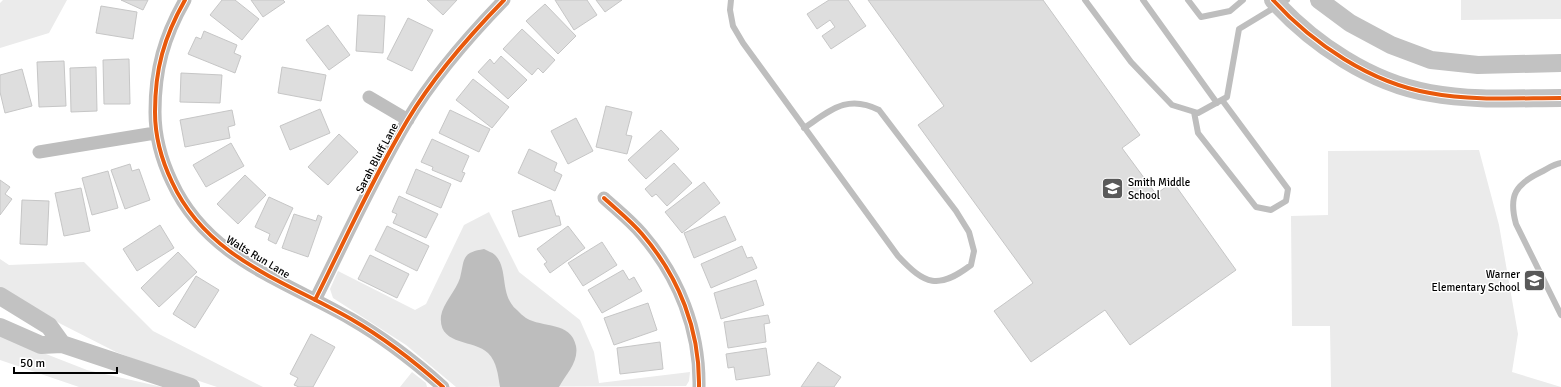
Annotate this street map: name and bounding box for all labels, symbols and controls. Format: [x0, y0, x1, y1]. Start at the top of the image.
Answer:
street label: Sarah Bluff Lane [353, 121, 401, 195]
school or university icon: Smith Middle School [1100, 175, 1126, 201]
place label: Smith Middle School [1128, 176, 1190, 202]
street label: Walts Run Lane [224, 233, 292, 281]
school or university icon: Warner Elementary School [1522, 267, 1548, 293]
place label: Warner Elementary School [1432, 268, 1520, 294]
scale bar [14, 349, 117, 375]
text: 50 m [20, 356, 45, 371]

